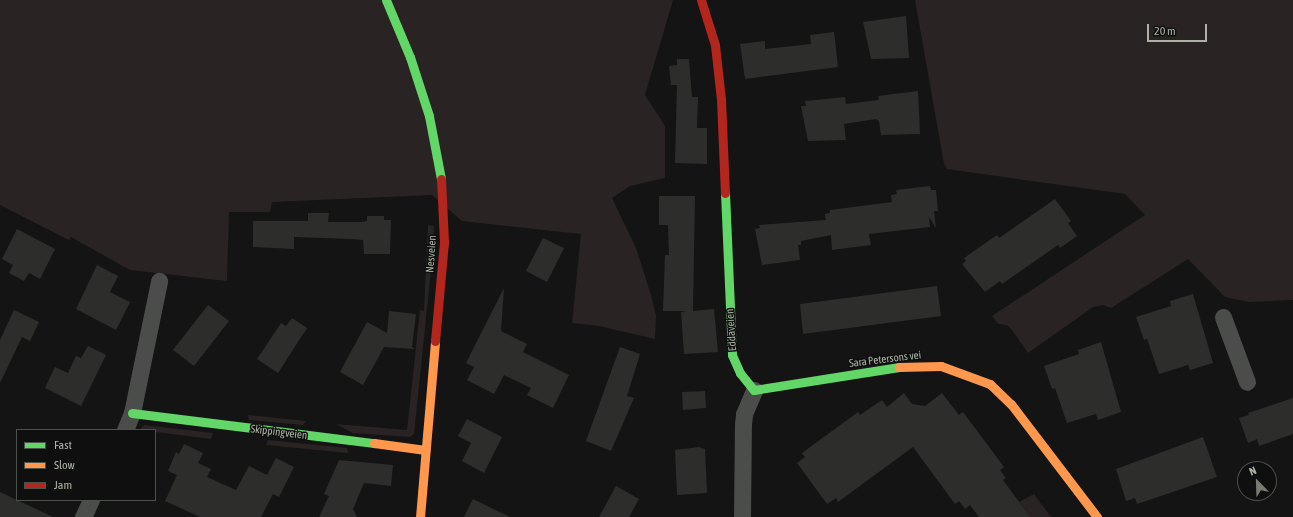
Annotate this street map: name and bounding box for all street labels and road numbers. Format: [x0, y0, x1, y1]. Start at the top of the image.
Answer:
street label: Nesveien [423, 235, 439, 273]
street label: Eddaveien [723, 308, 739, 352]
street label: Sara Petersons vei [848, 348, 922, 370]
street label: Skippingveien [250, 422, 308, 442]

